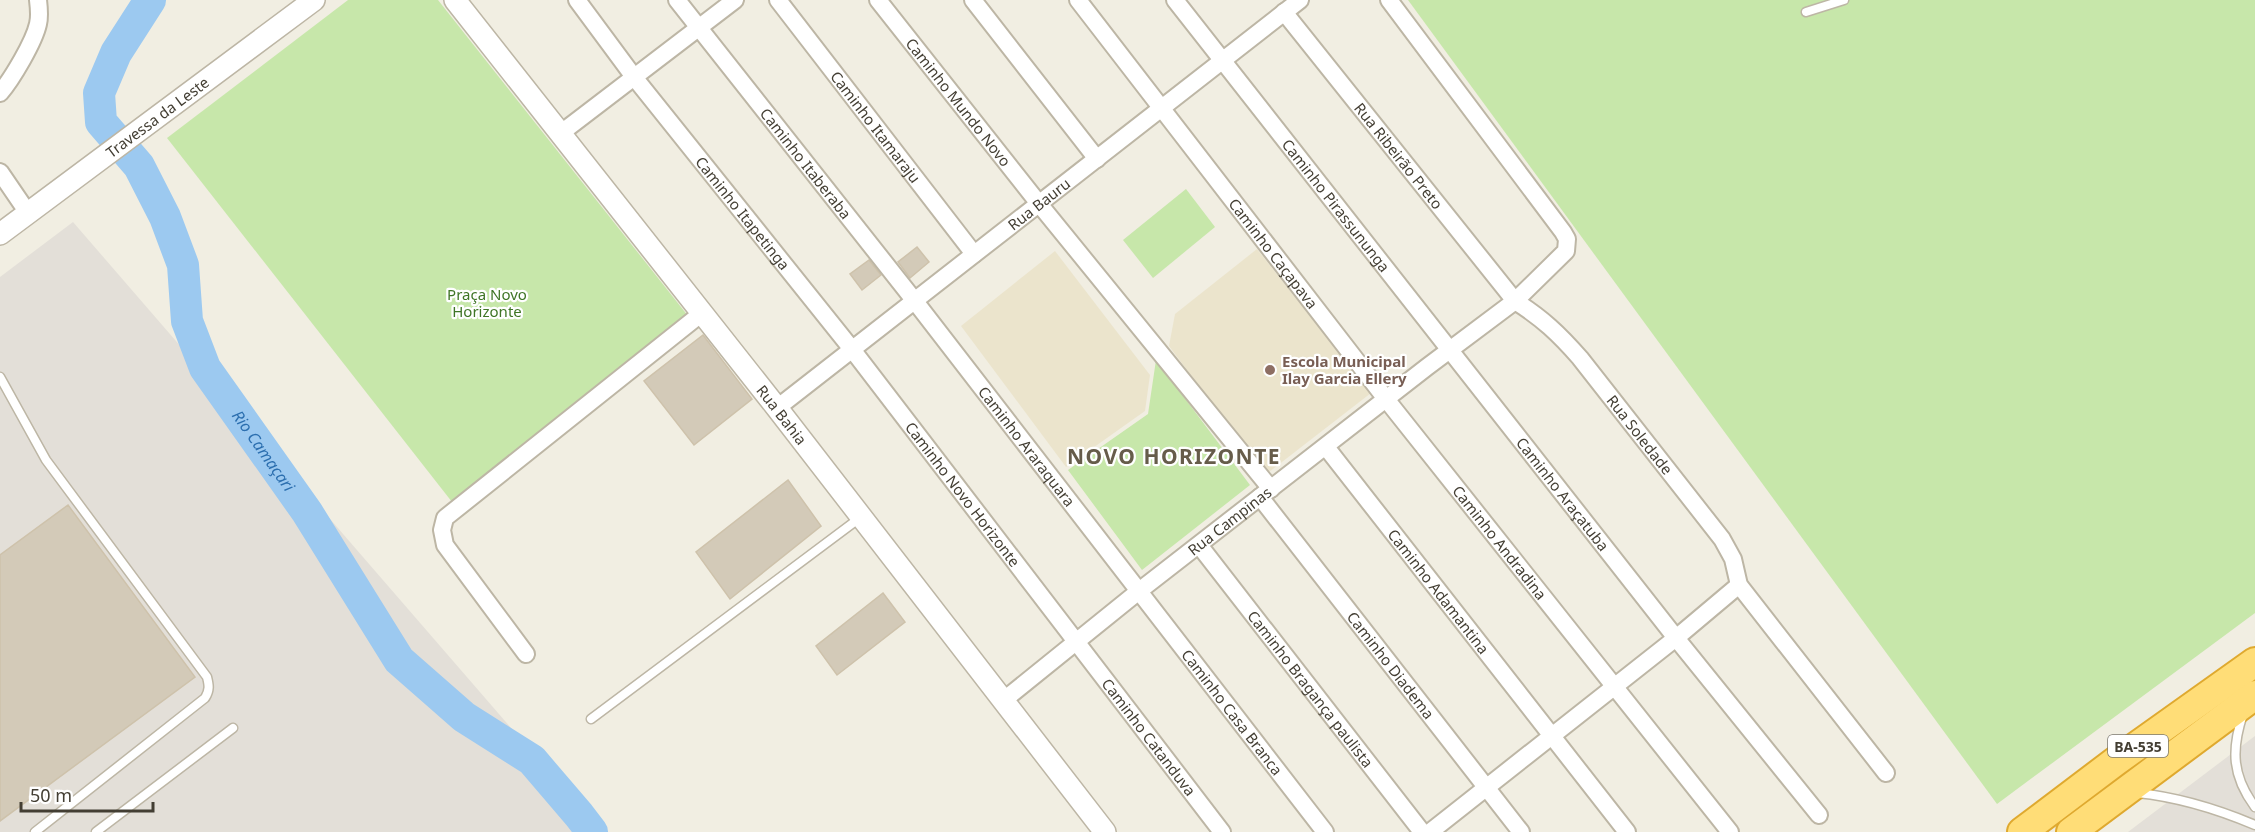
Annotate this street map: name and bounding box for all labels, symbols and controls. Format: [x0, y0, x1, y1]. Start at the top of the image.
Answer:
street label: Caminho Mundo Novo [902, 34, 1016, 170]
street label: Caminho Itamaraju [826, 67, 925, 187]
street label: Travessa da Leste [102, 72, 213, 162]
street label: Rua Ribeirão Preto [1350, 98, 1448, 213]
street label: Caminho Itaberaba [756, 104, 856, 223]
street label: Caminho Pirassununga [1278, 135, 1395, 276]
street label: Caminho Itapetinga [691, 152, 795, 274]
street label: Rua Bauru [1003, 173, 1074, 234]
street label: Caminho Caçapava [1224, 194, 1323, 313]
park label: Praça Novo Horizonte [447, 284, 527, 321]
place label: Escola Municipal Ilay Garcia Ellery [1282, 351, 1407, 388]
marker: Escola Municipal Ilay Garcia Ellery [1263, 363, 1277, 377]
street label: Rua Bahia [752, 381, 812, 449]
street label: Caminho Araraquara [974, 382, 1080, 510]
street label: Rua Soledade [1603, 391, 1678, 478]
water label: Rio Camaçari [227, 406, 301, 497]
street label: Caminho Novo Horizonte [901, 417, 1025, 571]
street label: Caminho Araçatuba [1512, 433, 1614, 555]
district label: NOVO HORIZONTE [1067, 442, 1281, 470]
street label: Caminho Andradina [1448, 481, 1551, 604]
street label: Rua Campinas [1183, 482, 1275, 560]
street label: Caminho Adamantina [1384, 525, 1494, 658]
street label: Caminho Bragança paulista [1243, 606, 1378, 771]
street label: Caminho Diadema [1343, 607, 1439, 723]
street label: Caminho Casa Branca [1177, 645, 1287, 779]
street label: Caminho Catanduva [1098, 674, 1201, 800]
road number: BA-535 [2108, 735, 2168, 757]
scale bar [21, 775, 153, 813]
text: 50 m [30, 783, 72, 807]

